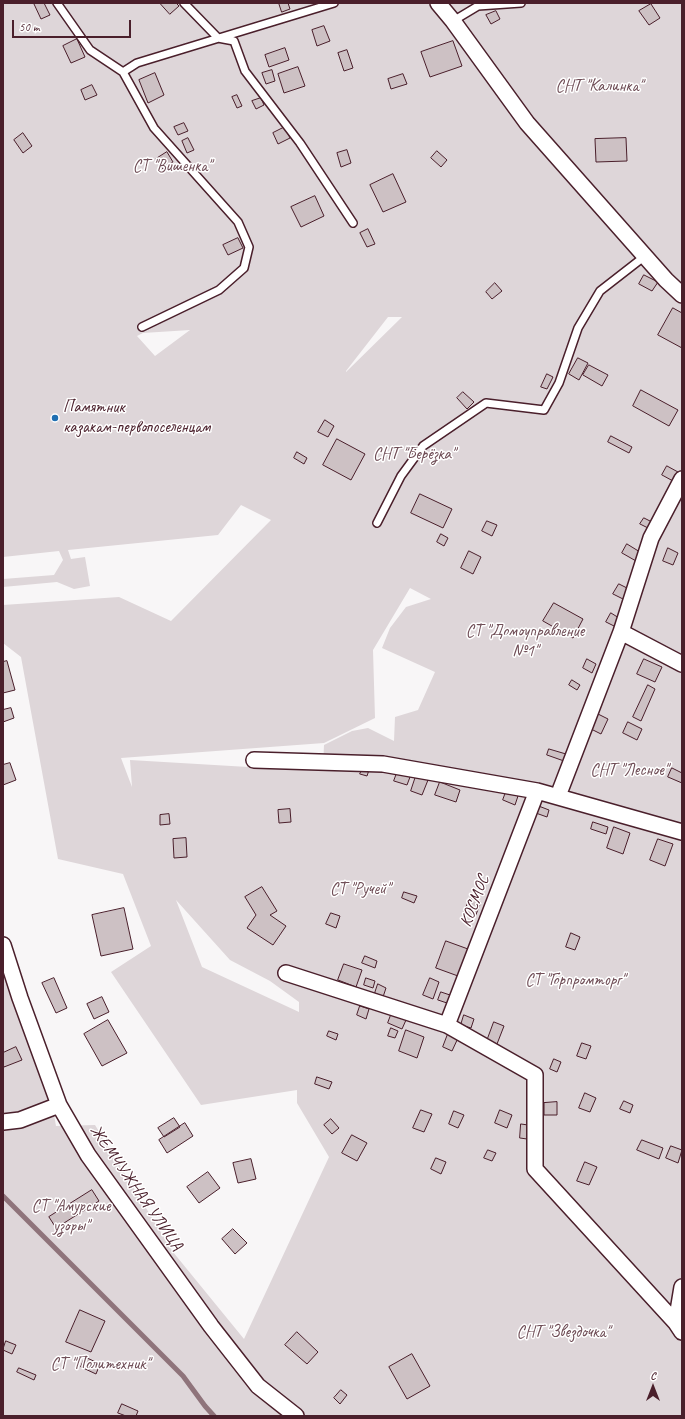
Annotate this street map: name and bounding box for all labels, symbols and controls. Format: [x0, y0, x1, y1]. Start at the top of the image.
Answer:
scale bar [14, 12, 133, 38]
text: 50 m [19, 19, 39, 35]
park label: СНТ "Калинка" [555, 77, 643, 97]
park label: СТ "Вишенка" [133, 157, 211, 177]
place label: Памятник казакам-первопоселенцам [63, 398, 210, 438]
marker: Памятник казакам-первопоселенцам [50, 413, 60, 423]
park label: СНТ "Берёзка" [373, 445, 455, 465]
park label: СТ "Домоуправление №1" [466, 622, 584, 662]
park label: СНТ "Лесное" [590, 761, 668, 781]
street label: КОСМОС [456, 872, 494, 930]
park label: СТ "Ручей" [330, 880, 390, 900]
park label: СТ "Горпромторг" [525, 971, 625, 991]
street label: ЖЕМЧУЖНАЯ УЛИЦА [85, 1121, 187, 1255]
park label: СТ "Амурские узоры" [32, 1197, 110, 1237]
park label: СНТ "Звездочка" [516, 1323, 610, 1343]
park label: СТ "Политехник" [51, 1355, 149, 1375]
north arrow [633, 1367, 673, 1407]
text: С [650, 1368, 656, 1382]

